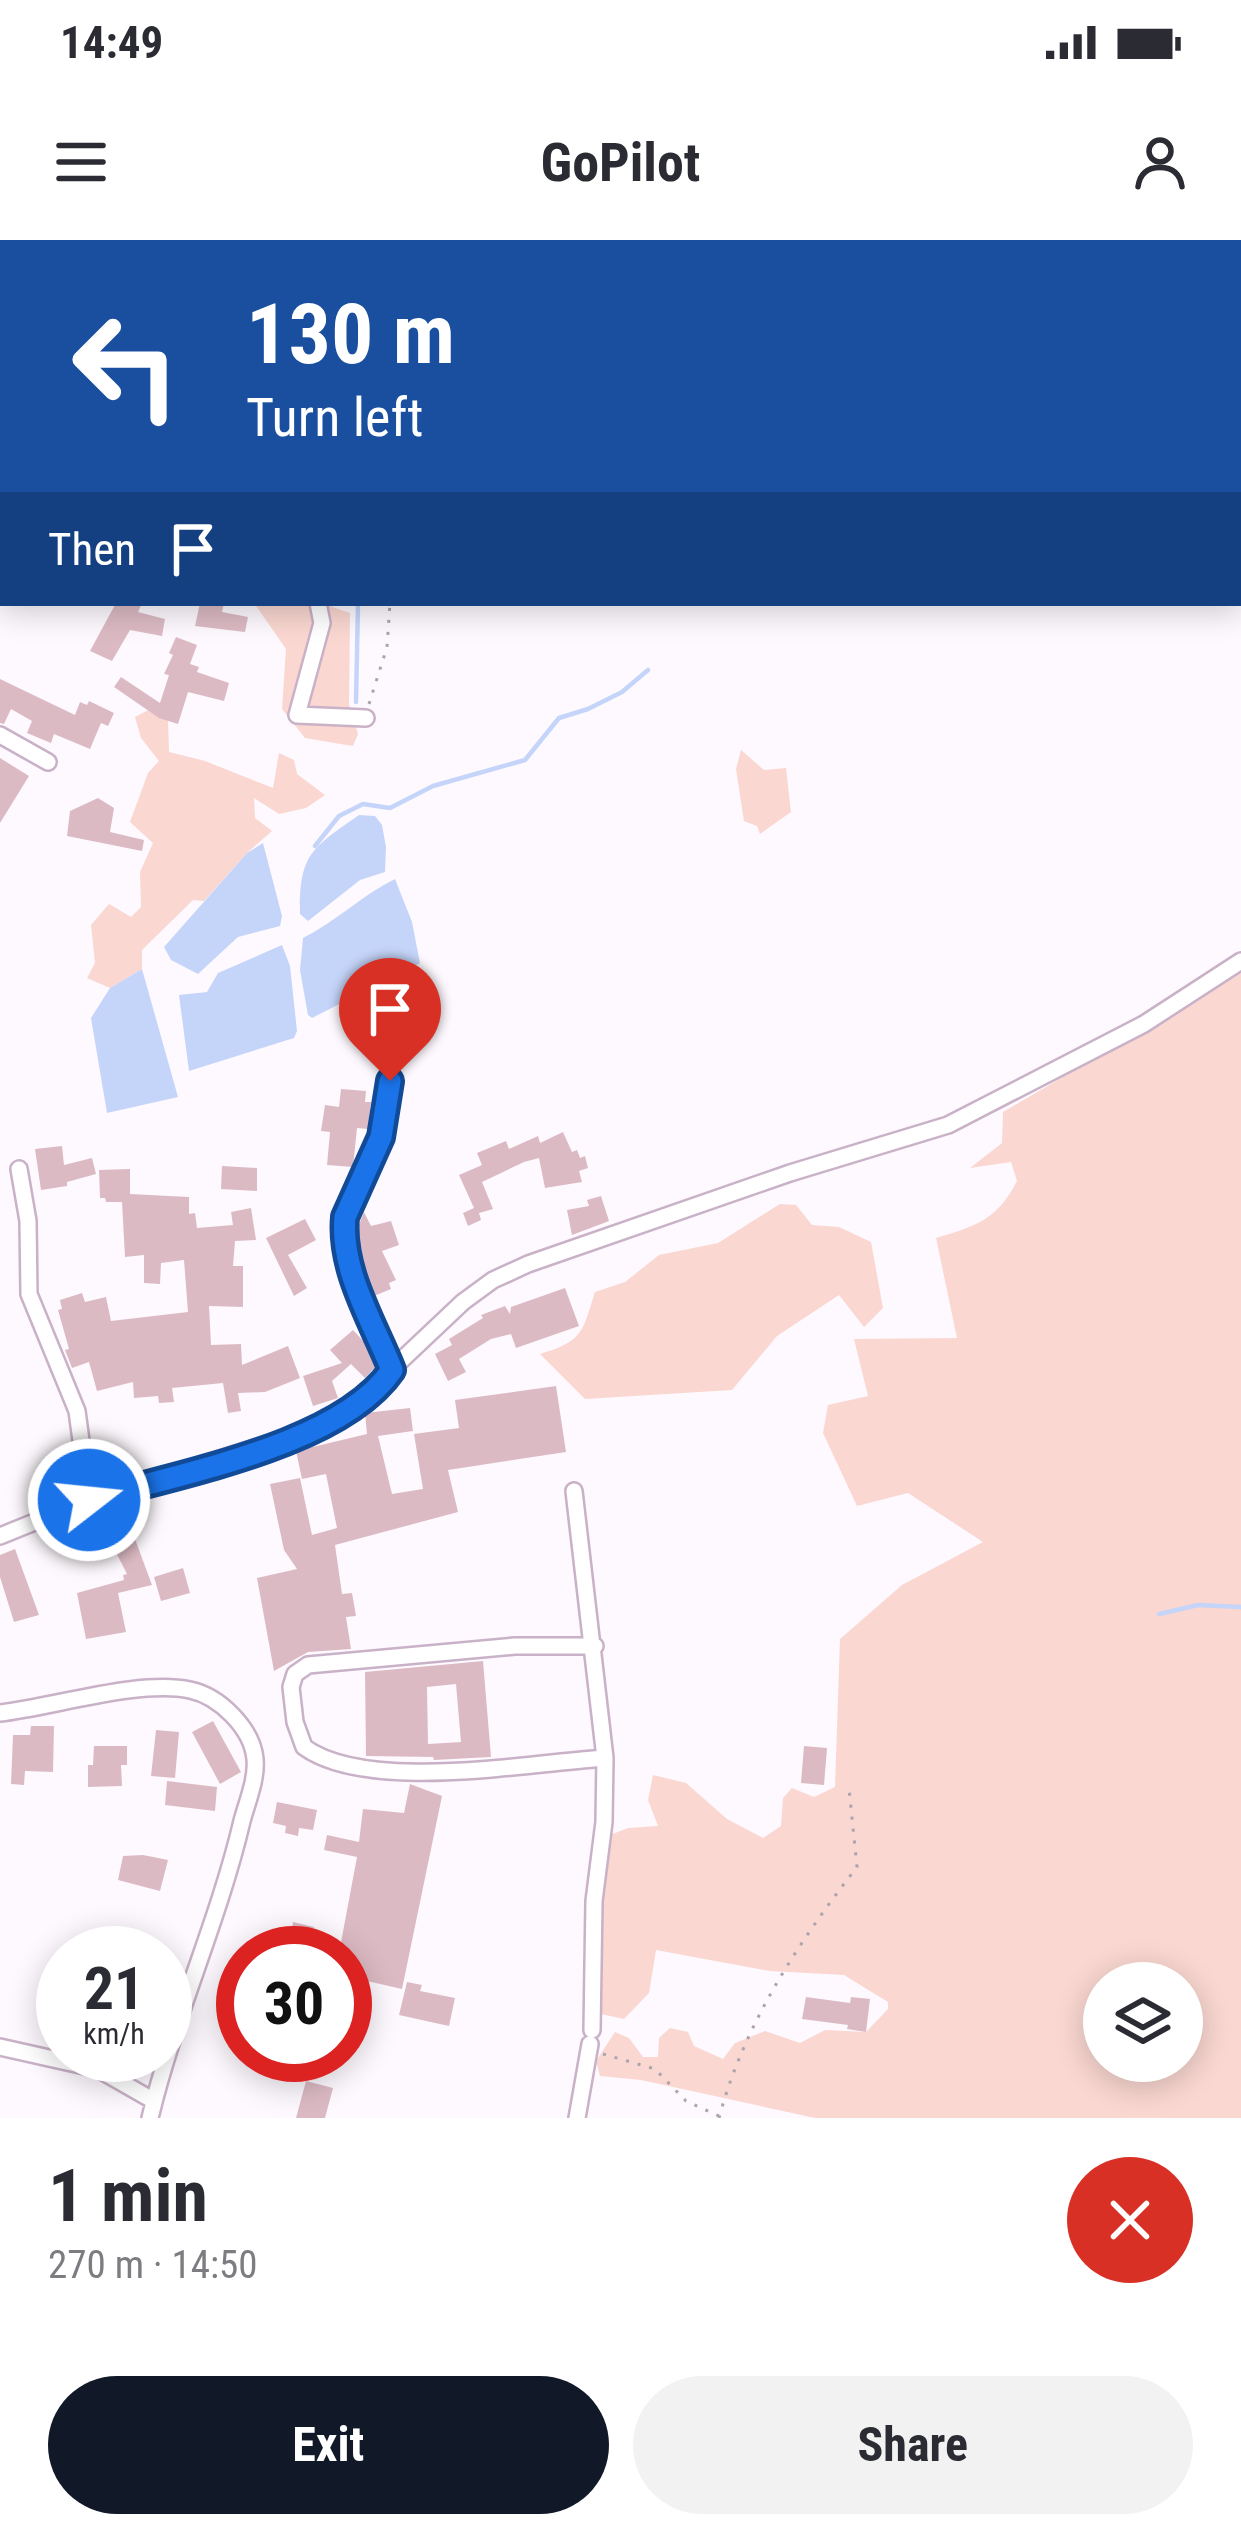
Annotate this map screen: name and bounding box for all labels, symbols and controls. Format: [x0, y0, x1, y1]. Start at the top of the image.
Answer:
text: 14:49 [60, 16, 163, 69]
icon: menu [48, 129, 114, 195]
icon: person [1127, 129, 1193, 195]
text: GoPilot [541, 131, 700, 194]
text: 130 m [246, 285, 455, 384]
icon: left [48, 288, 204, 444]
text: Turn left [246, 386, 423, 449]
icon: arrive [160, 516, 226, 582]
text: Then [48, 523, 136, 576]
pin [339, 958, 441, 1081]
icon: arrive [357, 976, 423, 1042]
position arrow [26, 1437, 152, 1563]
speed limit sign: 30 [216, 1926, 372, 2082]
text: 21 [84, 1953, 144, 2024]
map controls [1083, 1962, 1203, 2082]
button: layers [1083, 1962, 1203, 2082]
text: km/h [83, 2016, 145, 2051]
text: 1 min [48, 2154, 208, 2239]
button: close [1067, 2157, 1193, 2283]
text: 270 m · 14:50 [48, 2242, 258, 2288]
button: Exit [48, 2376, 609, 2514]
button: Share [633, 2376, 1193, 2514]

